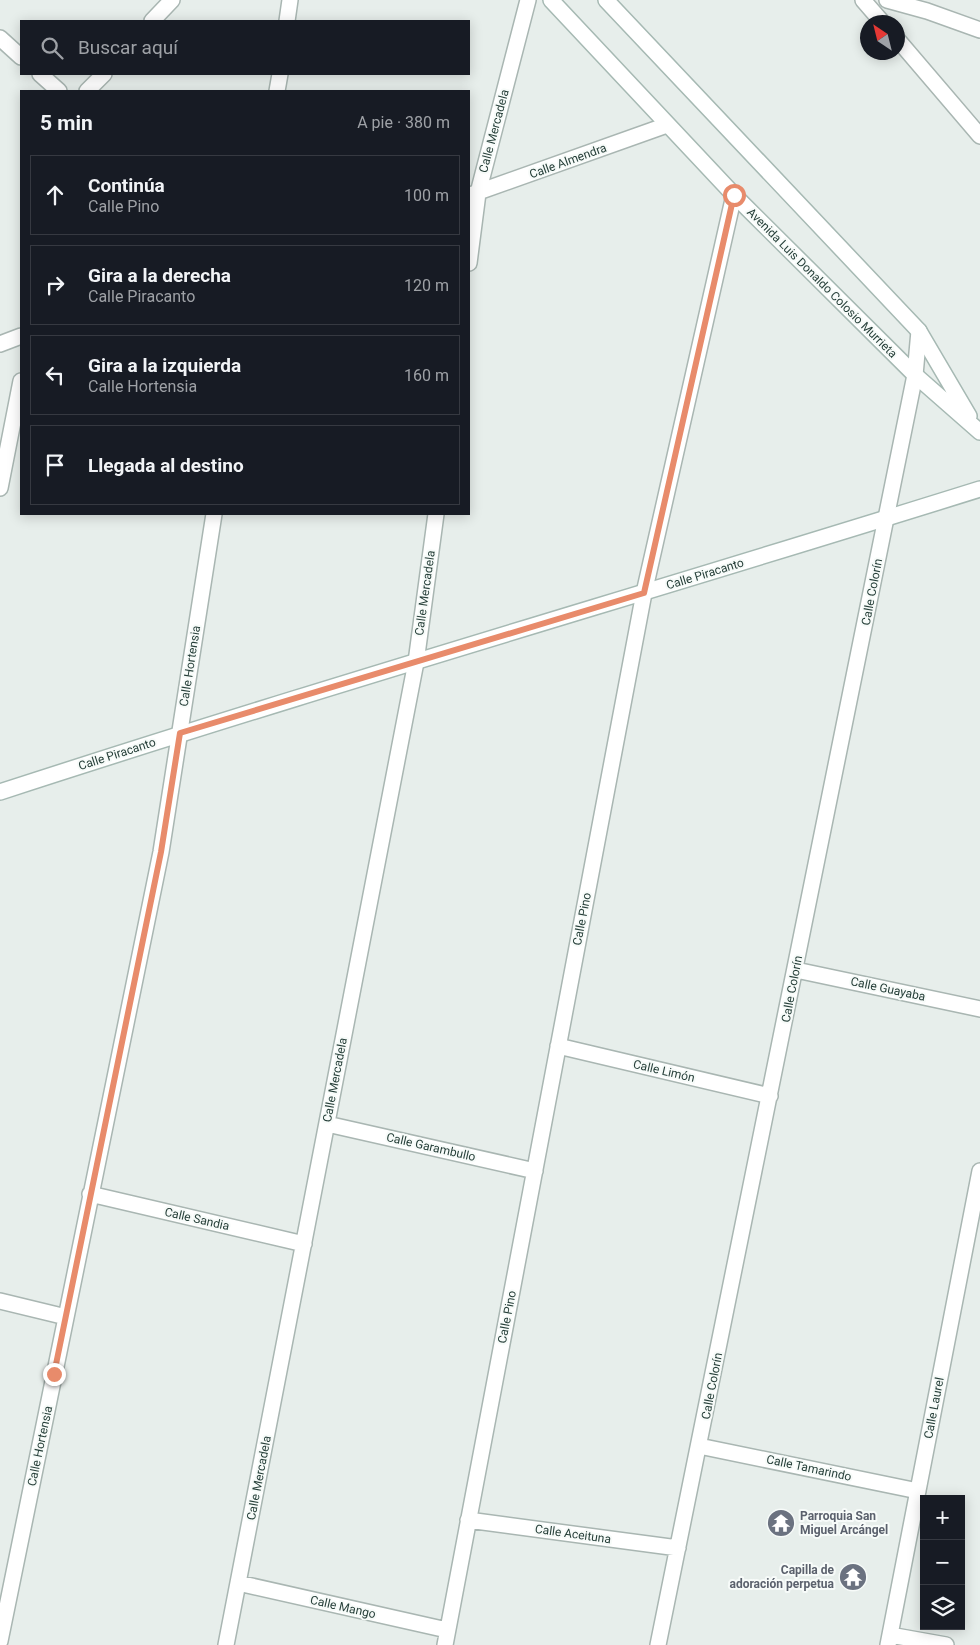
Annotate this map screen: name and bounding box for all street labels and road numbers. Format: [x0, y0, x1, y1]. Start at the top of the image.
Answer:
street label: Calle Mercadela [476, 88, 512, 174]
street label: Calle Almendra [528, 141, 608, 181]
street label: Avenida Luis Donaldo Colosio Murrieta [744, 205, 900, 361]
street label: Calle Mercadela [412, 550, 438, 636]
street label: Calle Piracanto [664, 556, 746, 592]
street label: Calle Colorín [859, 557, 885, 627]
street label: Calle Hortensia [177, 624, 203, 708]
street label: Calle Piracanto [77, 735, 158, 773]
street label: Calle Pino [570, 891, 594, 947]
street label: Calle Colorín [779, 954, 805, 1024]
street label: Calle Guayaba [849, 974, 927, 1004]
street label: Calle Mercadela [320, 1037, 350, 1123]
street label: Calle Limón [632, 1057, 696, 1085]
street label: Calle Garambullo [385, 1130, 477, 1164]
street label: Calle Sandia [163, 1205, 231, 1233]
street label: Calle Pino [495, 1289, 519, 1345]
street label: Calle Colorín [699, 1351, 725, 1421]
street label: Calle Laurel [921, 1376, 947, 1440]
street label: Calle Hortensia [25, 1405, 55, 1487]
street label: Calle Mercadela [244, 1435, 274, 1521]
street label: Calle Tamarindo [765, 1452, 853, 1484]
street label: Calle Aceituna [534, 1522, 612, 1546]
street label: Calle Mango [309, 1593, 377, 1621]

